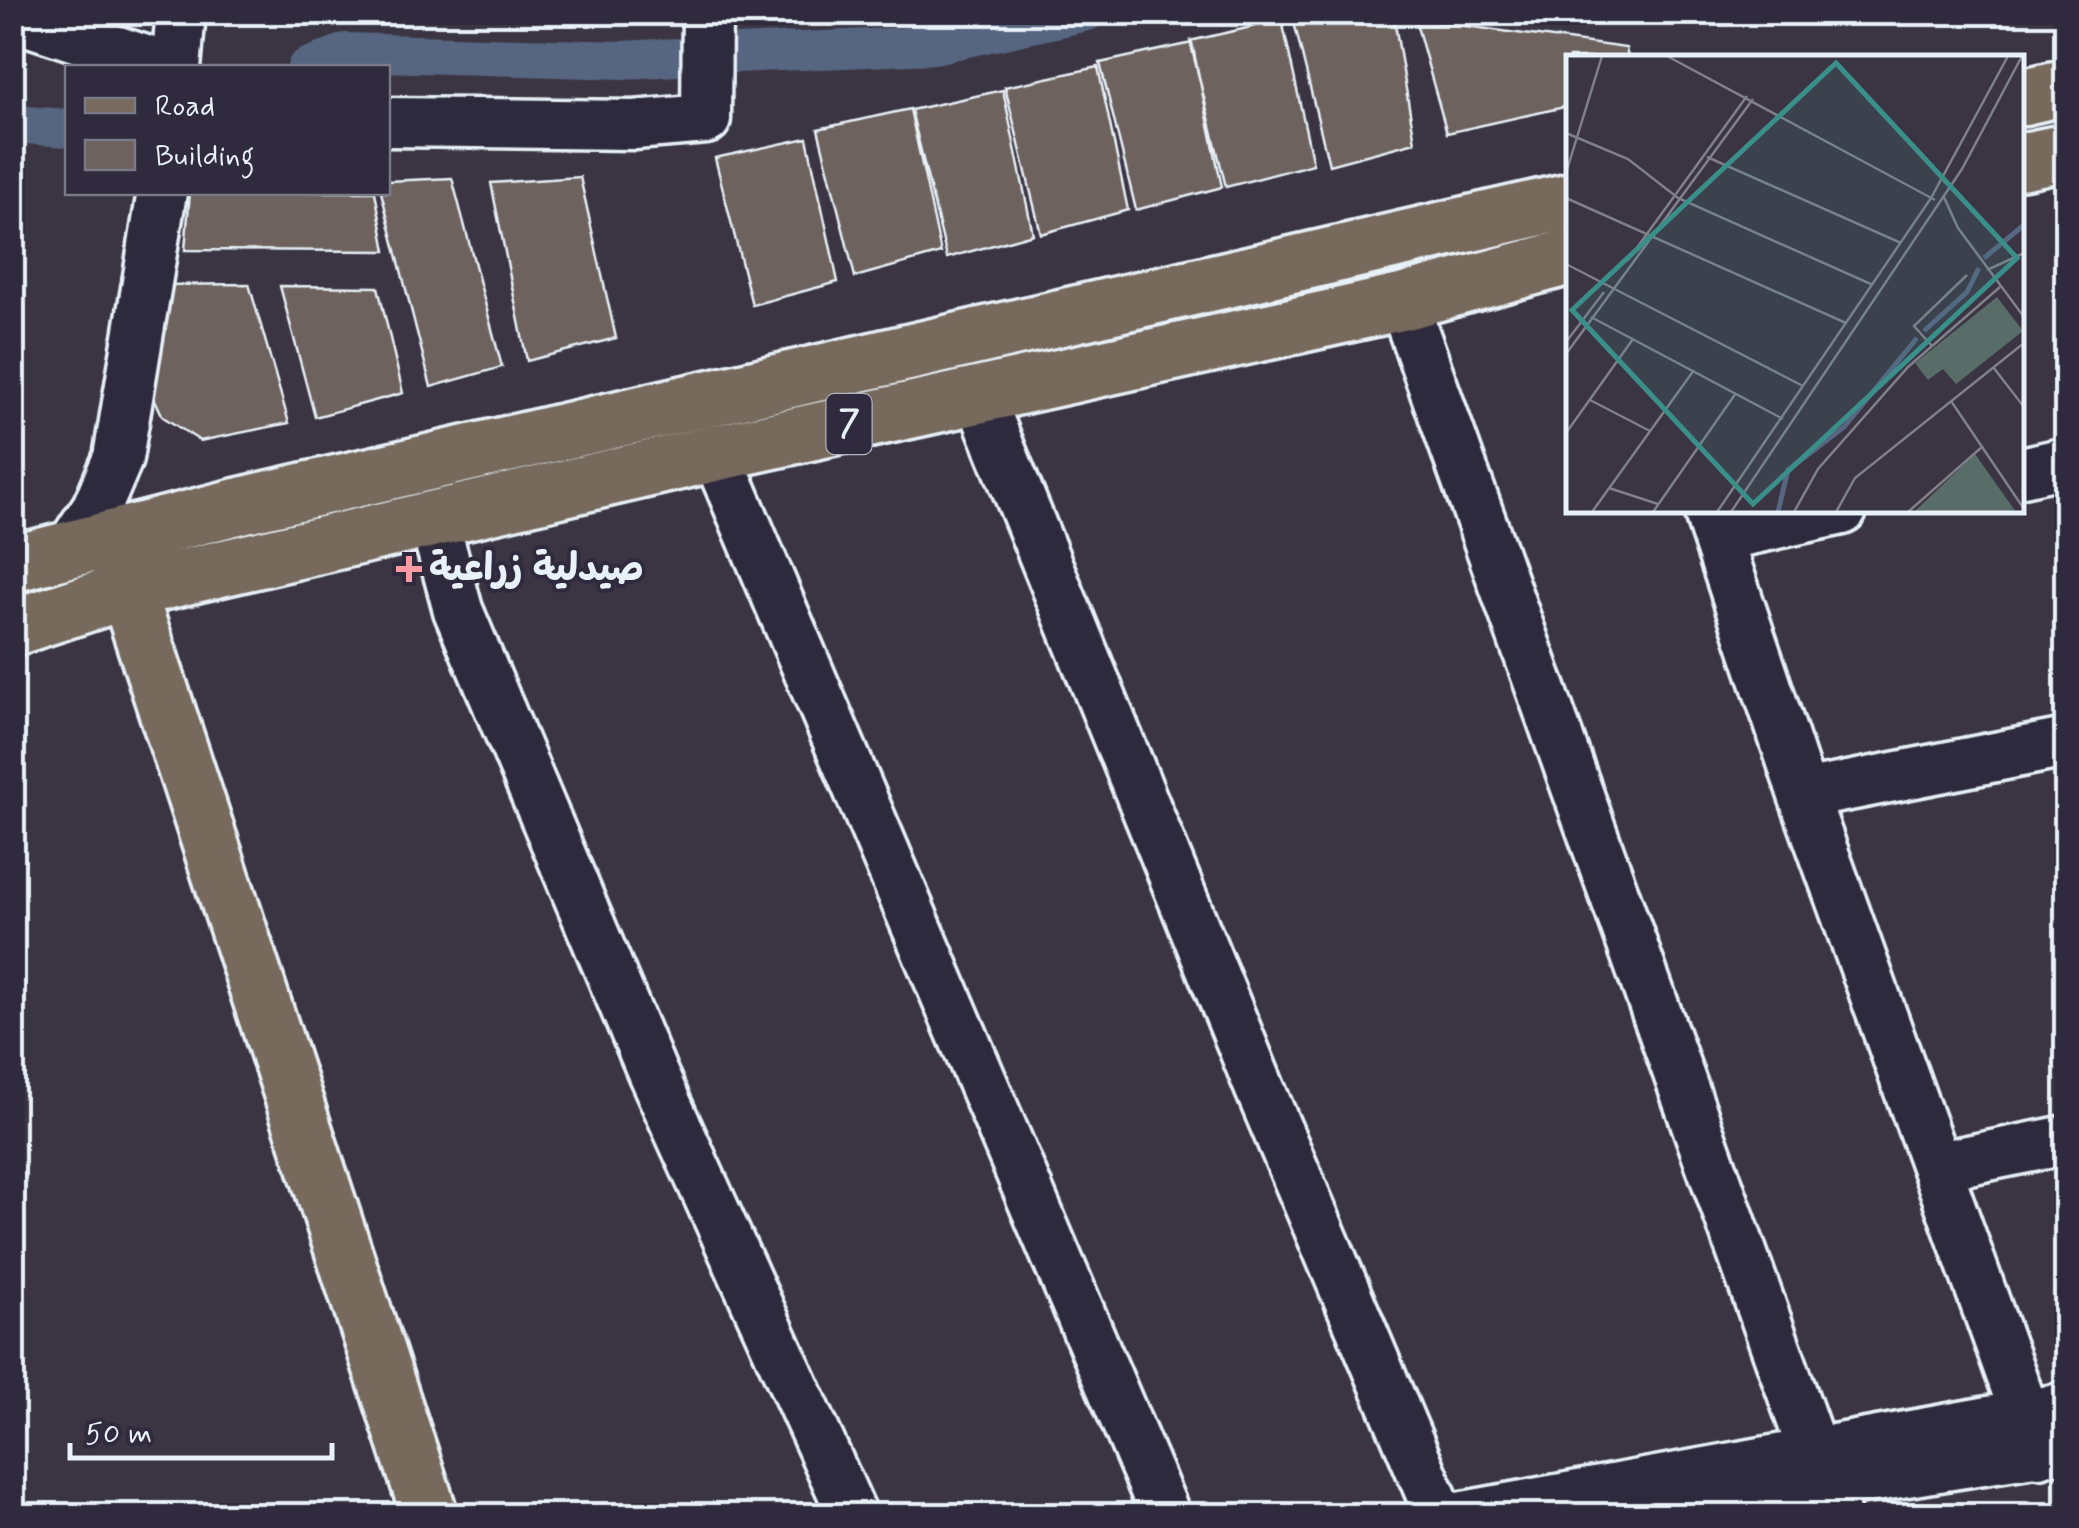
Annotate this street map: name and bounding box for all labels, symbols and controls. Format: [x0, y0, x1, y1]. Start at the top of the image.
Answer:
inset map [1566, 55, 2024, 512]
legend [65, 65, 390, 195]
text: Road [155, 87, 215, 126]
text: Building [155, 137, 254, 179]
road number: 7 [826, 394, 872, 454]
place label: صيدلية زراعية [429, 545, 644, 594]
marker: صيدلية زراعية [398, 558, 420, 580]
scale bar [70, 1398, 332, 1460]
text: 50 m [85, 1415, 152, 1454]

